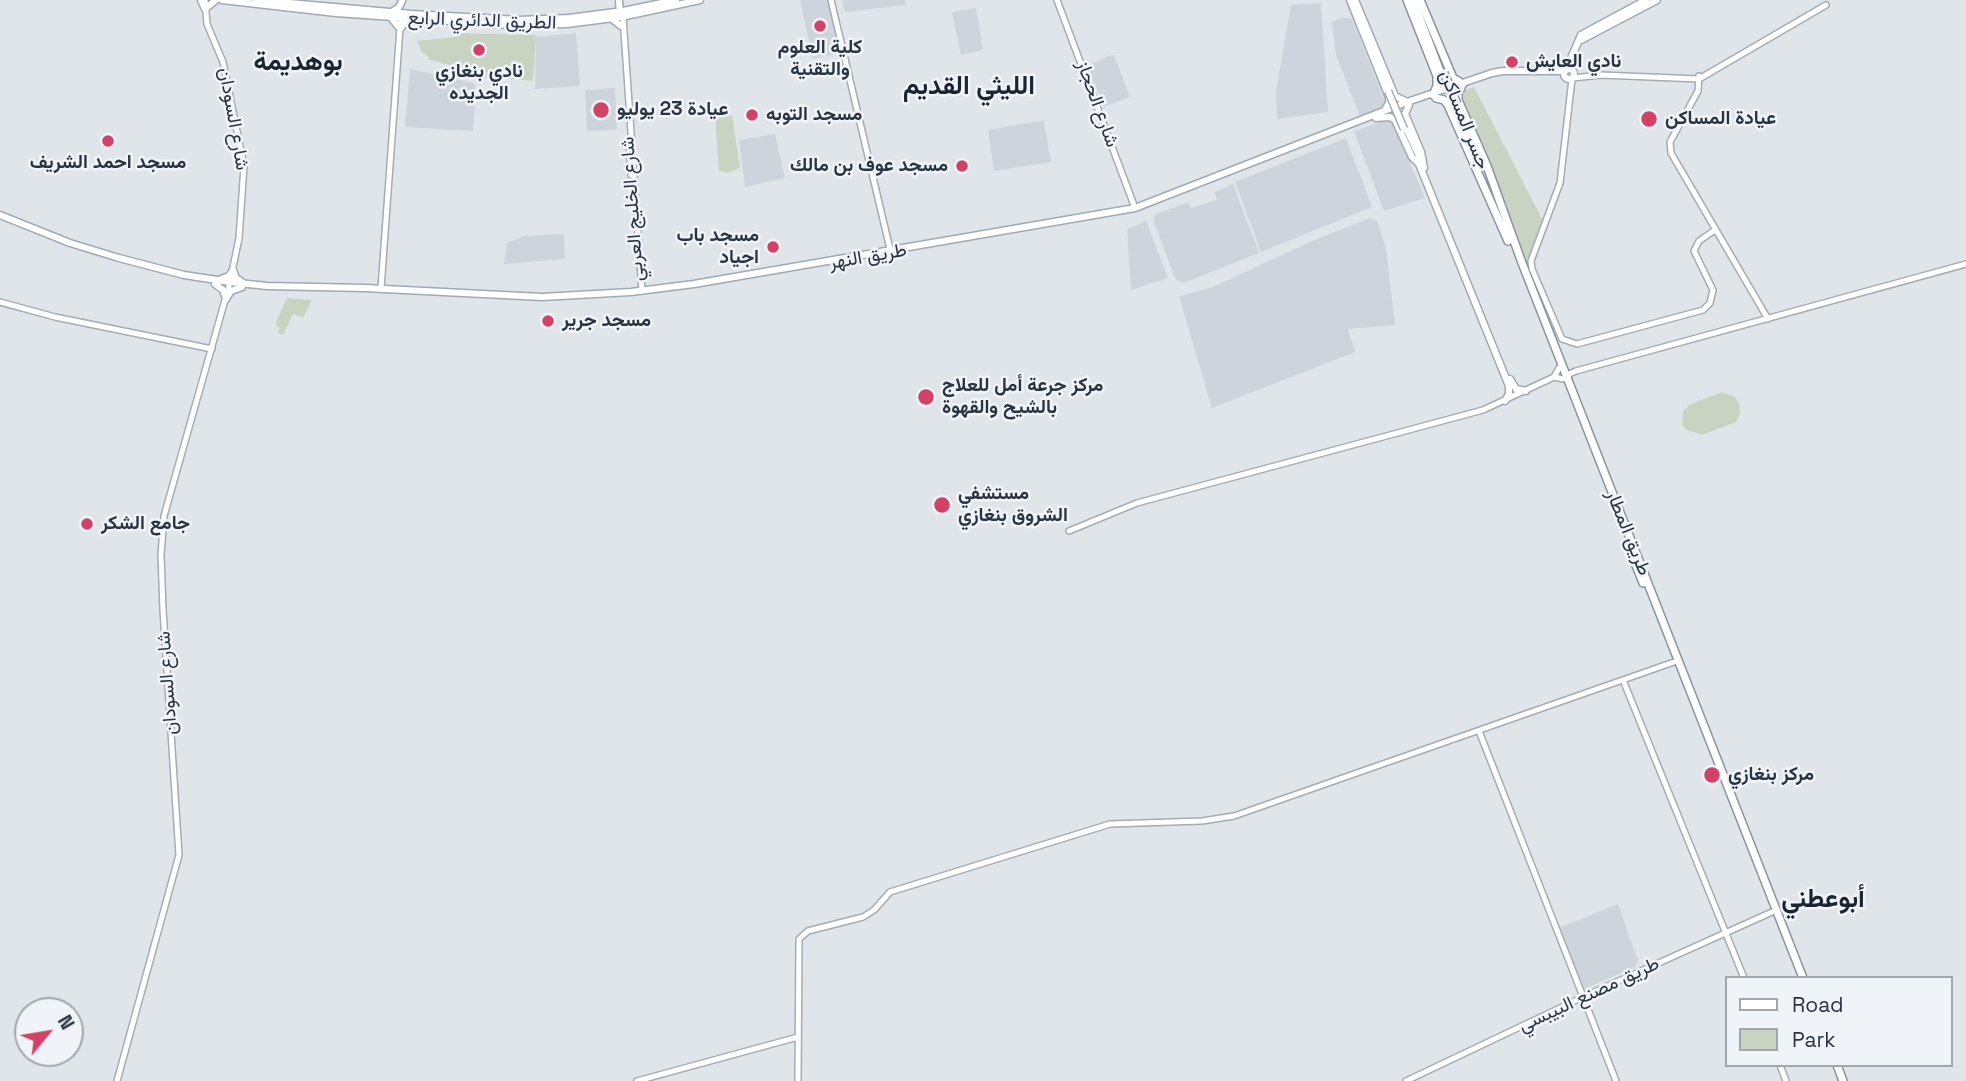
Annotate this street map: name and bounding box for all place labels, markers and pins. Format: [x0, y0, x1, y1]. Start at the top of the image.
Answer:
marker: كلية العلوم والتقنية [812, 18, 828, 34]
place label: كلية العلوم والتقنية [778, 37, 862, 81]
marker: نادي بنغازي الجديده [471, 42, 487, 58]
place label: نادي العايش [1526, 51, 1621, 73]
marker: نادي العايش [1504, 54, 1520, 70]
place label: نادي بنغازي الجديده [435, 61, 523, 105]
place label: عيادة 23 يوليو [617, 99, 728, 121]
marker: عيادة 23 يوليو [591, 100, 611, 120]
place label: مسجد التوبه [766, 104, 862, 126]
marker: مسجد التوبه [744, 107, 760, 123]
place label: عيادة المساكن [1665, 108, 1776, 130]
marker: عيادة المساكن [1639, 109, 1659, 129]
marker: مسجد احمد الشريف [100, 133, 116, 149]
place label: مسجد احمد الشريف [30, 152, 186, 174]
place label: مسجد عوف بن مالك [790, 155, 948, 177]
marker: مسجد عوف بن مالك [954, 158, 970, 174]
place label: مسجد باب اجياد [677, 225, 759, 269]
marker: مسجد باب اجياد [765, 239, 781, 255]
place label: مسجد جرير [562, 310, 651, 332]
marker: مسجد جرير [540, 313, 556, 329]
place label: مركز جرعة أمل للعلاج بالشيح والقهوة [942, 375, 1103, 419]
marker: مركز جرعة أمل للعلاج بالشيح والقهوة [916, 387, 936, 407]
place label: مستشفي الشروق بنغازي [958, 483, 1068, 527]
marker: مستشفي الشروق بنغازي [932, 495, 952, 515]
place label: جامع الشكر [101, 513, 190, 535]
marker: جامع الشكر [79, 516, 95, 532]
place label: مركز بنغازي [1728, 764, 1814, 786]
marker: مركز بنغازي [1702, 765, 1722, 785]

